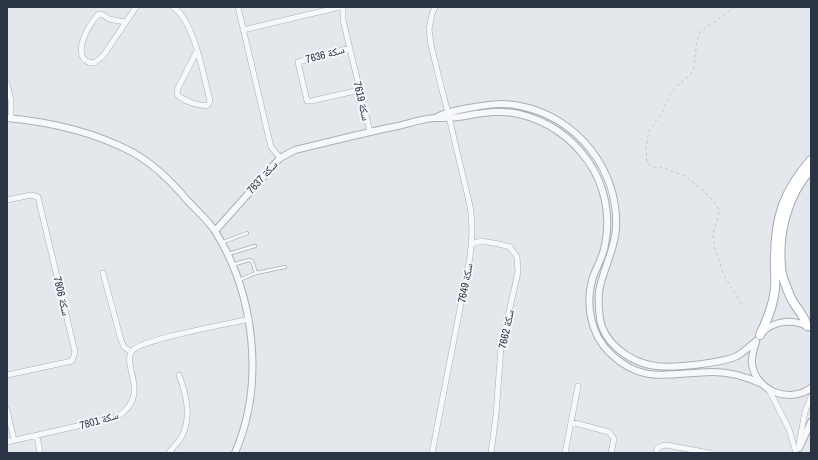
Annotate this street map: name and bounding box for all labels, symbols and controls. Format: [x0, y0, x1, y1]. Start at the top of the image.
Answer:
street label: سكة 7636 [304, 42, 346, 66]
street label: سكة 7619 [351, 80, 373, 122]
street label: سكة 7637 [243, 158, 281, 196]
street label: سكة 7649 [454, 262, 476, 304]
street label: سكة 7806 [51, 275, 73, 317]
street label: سكة 7662 [495, 308, 517, 350]
street label: سكة 7801 [78, 408, 120, 432]

